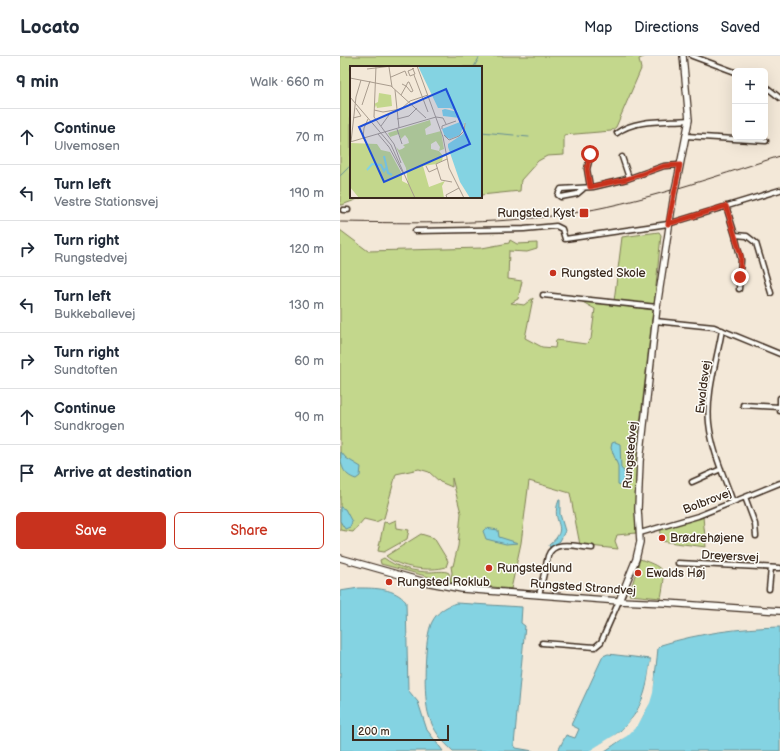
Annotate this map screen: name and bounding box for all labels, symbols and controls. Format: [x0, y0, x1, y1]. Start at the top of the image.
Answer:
text: Locato [20, 16, 80, 39]
text: Map [584, 19, 612, 36]
text: Directions [634, 19, 699, 36]
text: Saved [721, 19, 760, 36]
inset map [350, 66, 482, 198]
map controls [732, 68, 768, 140]
button: + [732, 68, 768, 104]
text: 9 min [16, 72, 59, 92]
text: Walk · 660 m [250, 74, 324, 90]
button: − [732, 104, 768, 140]
text: Continue [54, 119, 116, 138]
icon: ahead [16, 126, 38, 148]
text: 70 m [296, 129, 324, 145]
text: Ulvemosen [54, 138, 120, 154]
route start [581, 145, 599, 163]
text: Turn left [54, 175, 111, 194]
icon: left [16, 182, 38, 204]
text: 190 m [290, 185, 324, 201]
text: Vestre Stationsvej [54, 194, 158, 210]
place label: Rungsted Kyst [497, 206, 575, 221]
marker: Rungsted Kyst [578, 207, 590, 219]
text: Turn right [54, 231, 119, 250]
icon: right [16, 238, 38, 260]
text: 120 m [289, 241, 324, 257]
text: Rungstedvej [54, 250, 127, 266]
place label: Rungsted Skole [561, 266, 646, 281]
marker: Rungsted Skole [548, 268, 558, 278]
route end [731, 268, 749, 286]
text: Turn left [54, 287, 111, 306]
icon: left [16, 294, 38, 316]
text: 130 m [289, 297, 324, 313]
text: Bukkeballevej [54, 306, 135, 322]
text: Turn right [54, 343, 119, 362]
icon: right [16, 350, 38, 372]
text: 60 m [294, 353, 324, 369]
street label: Ewaldsvej [693, 359, 714, 415]
text: Sundtoften [54, 362, 117, 378]
text: Continue [54, 399, 116, 418]
icon: ahead [16, 406, 38, 428]
text: 90 m [295, 409, 324, 425]
text: Sundkrogen [54, 418, 125, 434]
street label: Rungstedvej [620, 420, 641, 489]
icon: arrive [16, 462, 38, 484]
text: Arrive at destination [54, 463, 192, 482]
street label: Bolbrovej [681, 485, 734, 518]
button: Save [16, 512, 166, 549]
button: Share [174, 512, 324, 549]
place label: Brødrehøjene [670, 531, 744, 546]
marker: Brødrehøjene [657, 533, 667, 543]
street label: Dreyersvej [701, 548, 759, 566]
place label: Rungstedlund [497, 561, 572, 576]
marker: Rungstedlund [484, 563, 494, 573]
place label: Ewalds Høj [646, 566, 705, 581]
marker: Ewalds Høj [633, 568, 643, 578]
place label: Rungsted Roklub [397, 575, 490, 590]
street label: Rungsted Strandvej [529, 576, 637, 599]
marker: Rungsted Roklub [384, 577, 394, 587]
scale bar [352, 723, 449, 742]
text: 200 m [358, 725, 390, 738]

